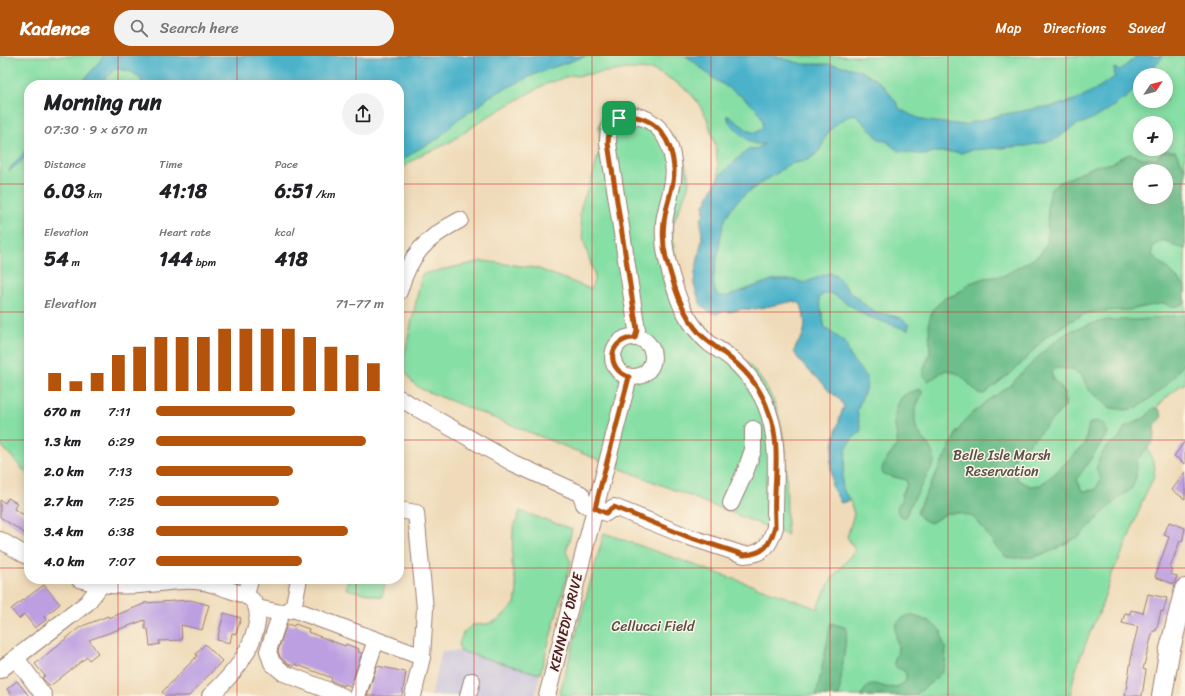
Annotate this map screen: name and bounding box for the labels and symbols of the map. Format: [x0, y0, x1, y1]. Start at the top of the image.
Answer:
north arrow [1133, 68, 1173, 108]
pin [602, 101, 636, 135]
park label: Belle Isle Marsh Reservation [953, 443, 1051, 484]
street label: KENNEDY DRIVE [542, 569, 591, 674]
park label: Cellucci Field [612, 614, 696, 639]

